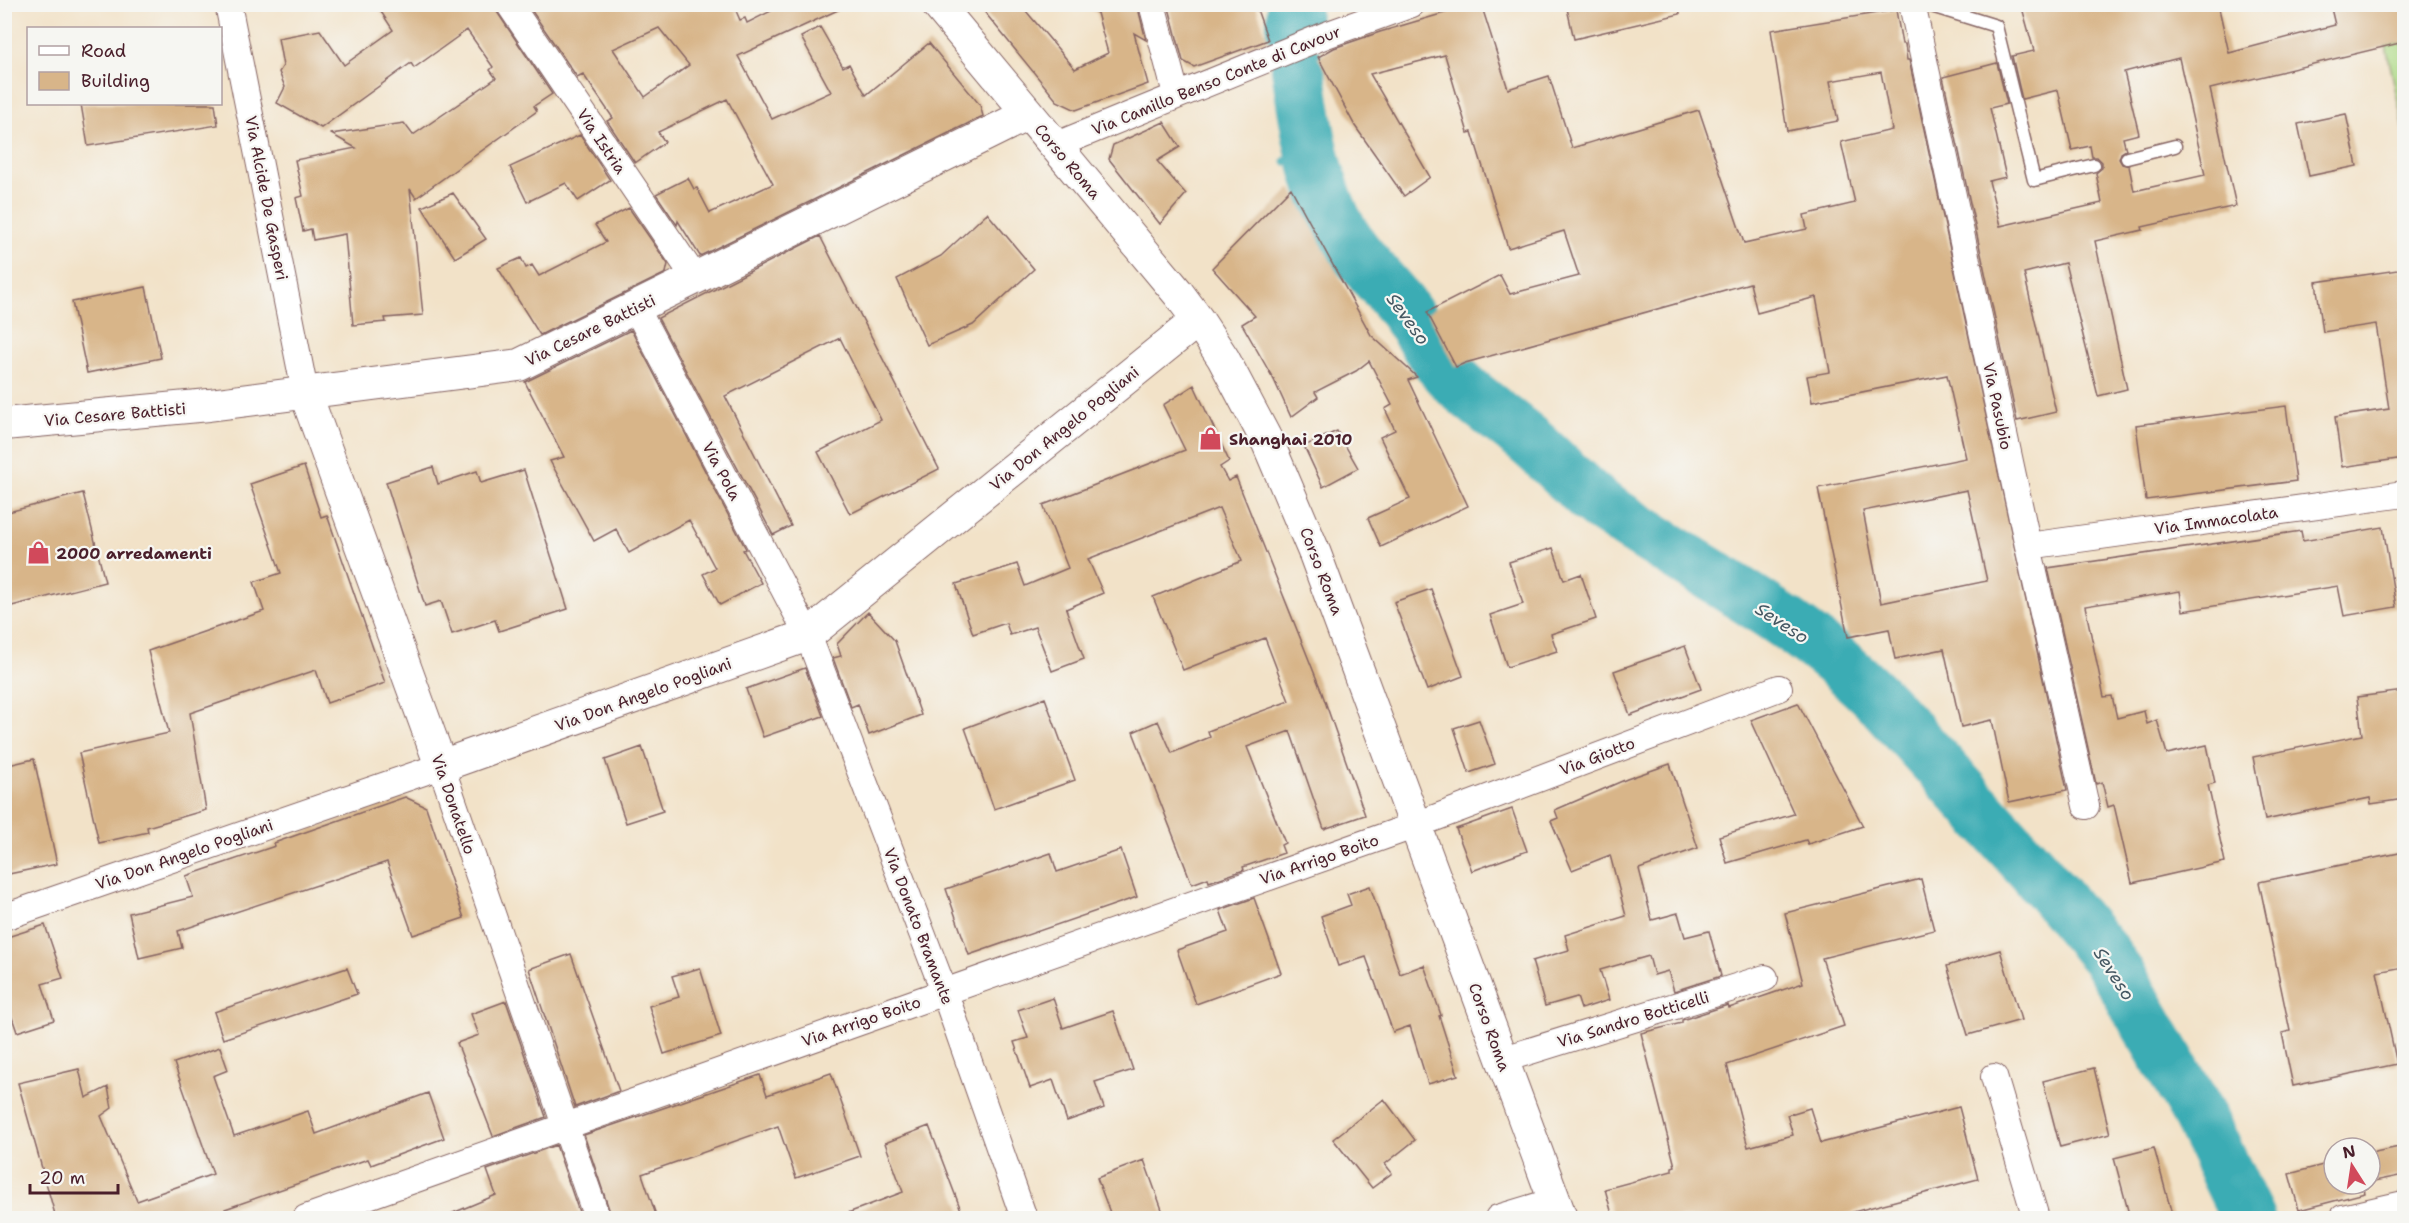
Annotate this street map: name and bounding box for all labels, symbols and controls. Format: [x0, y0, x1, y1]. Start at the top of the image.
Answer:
street label: Via Camillo Benso Conte di Cavour [1089, 21, 1344, 140]
legend [27, 27, 222, 105]
text: Road [81, 39, 126, 63]
text: Building [81, 69, 150, 93]
street label: Via Istria [572, 104, 631, 178]
street label: Via Alcide De Gasperi [240, 114, 293, 282]
street label: Corso Roma [1030, 119, 1105, 204]
water label: Seveso [1381, 288, 1435, 350]
street label: Via Cesare Battisti [521, 290, 659, 371]
street label: Via Pasubio [1978, 360, 2017, 452]
street label: Via Don Angelo Pogliani [985, 361, 1143, 495]
street label: Via Cesare Battisti [43, 398, 187, 431]
shop icon: Shanghai 2010 [1198, 426, 1224, 452]
place label: Shanghai 2010 [1229, 429, 1352, 450]
street label: Via Pola [697, 438, 746, 504]
street label: Via Immacolata [2153, 501, 2279, 540]
street label: Corso Roma [1295, 524, 1348, 618]
shop icon: 2000 arredamenti [25, 540, 51, 566]
place label: 2000 arredamenti [56, 543, 212, 564]
water label: Seveso [1751, 597, 1813, 649]
street label: Via Don Angelo Pogliani [552, 653, 734, 736]
street label: Via Giotto [1556, 732, 1638, 780]
street label: Via Donatello [427, 751, 480, 857]
street label: Via Don Angelo Pogliani [92, 814, 276, 895]
street label: Via Arrigo Boito [1257, 829, 1381, 890]
street label: Via Donato Bramante [879, 845, 958, 1008]
water label: Seveso [2088, 943, 2140, 1005]
street label: Corso Roma [1464, 980, 1515, 1074]
street label: Via Sandro Botticelli [1555, 986, 1712, 1053]
street label: Via Arrigo Boito [799, 991, 923, 1052]
north arrow [2322, 1136, 2382, 1196]
text: N [2341, 1140, 2357, 1163]
scale bar [30, 1157, 118, 1195]
text: 20 m [39, 1166, 85, 1190]

